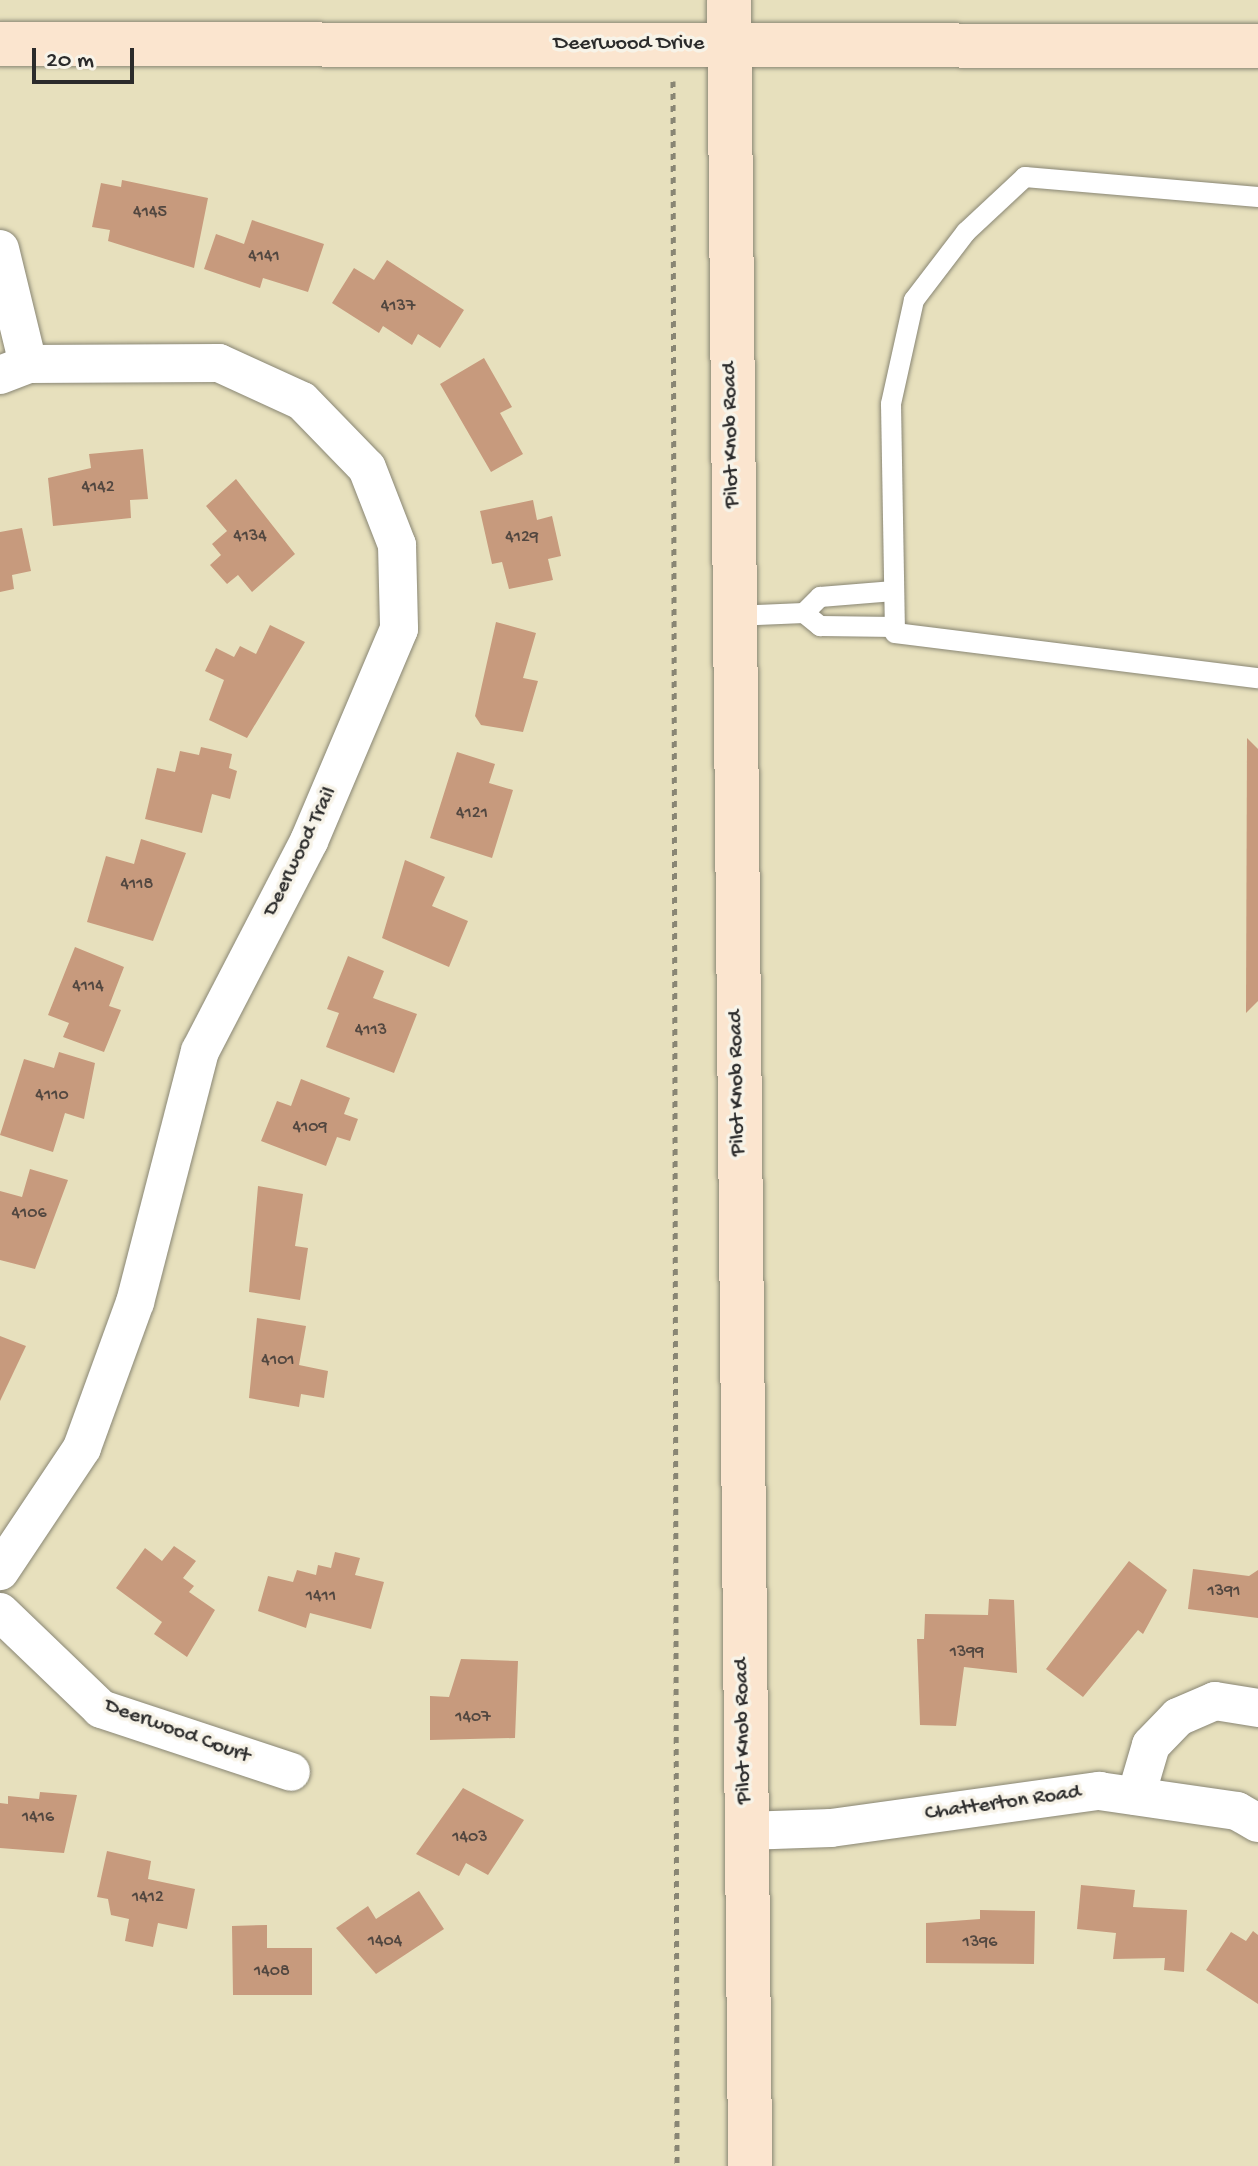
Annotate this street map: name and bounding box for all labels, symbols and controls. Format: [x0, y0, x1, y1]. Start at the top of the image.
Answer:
scale bar [36, 32, 138, 82]
street label: Deerwood Drive [554, 32, 704, 58]
text: 20 m [46, 47, 94, 76]
house number: 4145 [133, 202, 167, 224]
house number: 4141 [248, 246, 280, 268]
house number: 4137 [381, 296, 415, 318]
street label: Pilot Knob Road [718, 362, 746, 508]
house number: 4142 [81, 477, 115, 499]
house number: 4134 [233, 526, 267, 548]
house number: 4129 [505, 527, 539, 549]
street label: Deerwood Trail [258, 783, 344, 921]
house number: 4121 [456, 803, 488, 825]
house number: 4118 [121, 874, 153, 896]
house number: 4114 [72, 976, 104, 998]
street label: Pilot Knob Road [724, 1010, 752, 1156]
house number: 4113 [355, 1020, 387, 1042]
house number: 4110 [35, 1085, 69, 1107]
house number: 4109 [292, 1117, 328, 1139]
house number: 4106 [11, 1203, 47, 1225]
house number: 4101 [261, 1350, 295, 1372]
house number: 1391 [1208, 1581, 1240, 1603]
house number: 1411 [306, 1586, 336, 1608]
house number: 1399 [950, 1642, 984, 1664]
street label: Pilot Knob Road [730, 1658, 758, 1804]
street label: Deerwood Court [100, 1693, 254, 1771]
house number: 1407 [455, 1707, 491, 1729]
street label: Chatterton Road [923, 1780, 1083, 1828]
house number: 1416 [22, 1807, 54, 1829]
house number: 1403 [452, 1827, 488, 1849]
house number: 1412 [132, 1887, 164, 1909]
house number: 1404 [368, 1931, 402, 1953]
house number: 1396 [963, 1932, 997, 1954]
house number: 1408 [254, 1961, 290, 1983]

